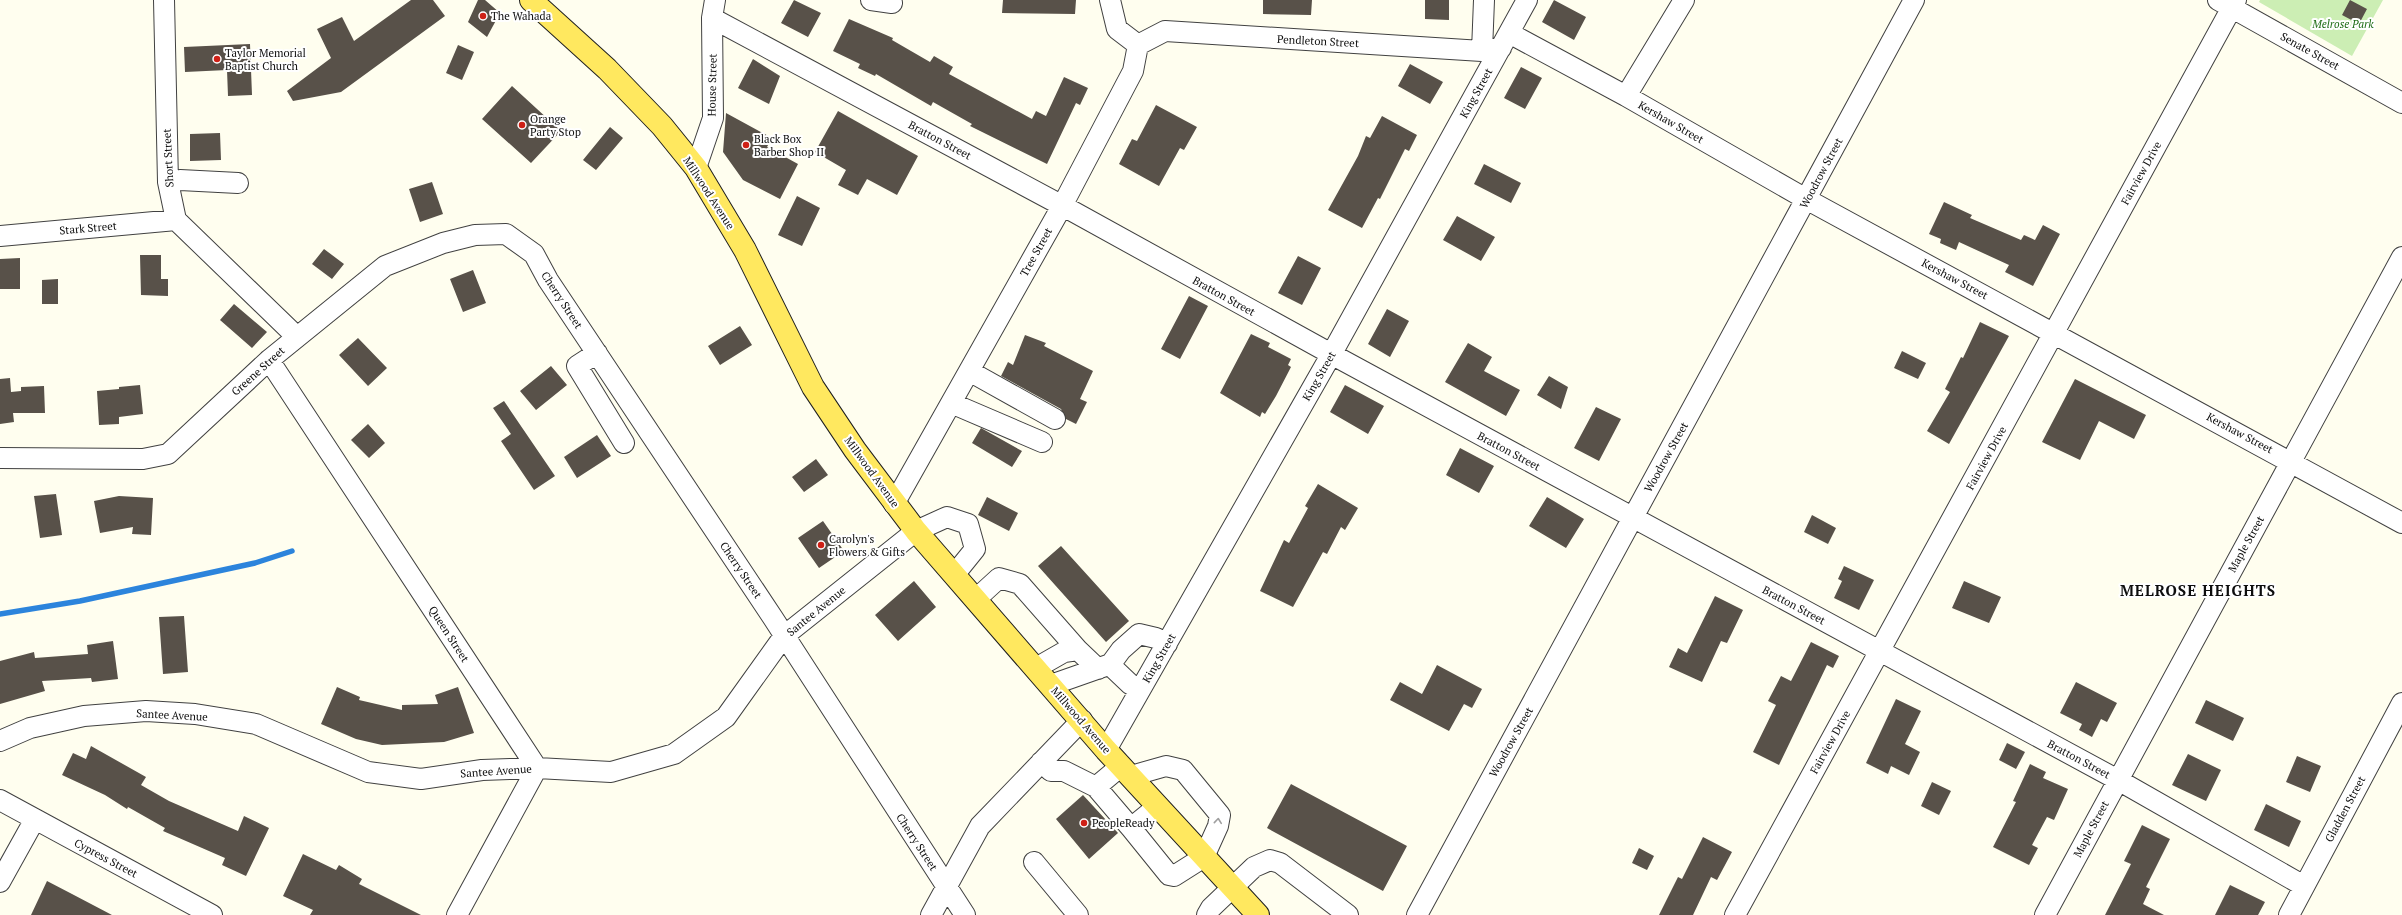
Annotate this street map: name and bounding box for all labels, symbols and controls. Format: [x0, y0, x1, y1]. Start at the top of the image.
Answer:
place label: The Wahada [491, 9, 552, 23]
marker: The Wahada [478, 11, 488, 21]
park label: Melrose Park [2311, 17, 2374, 31]
street label: Senate Street [2278, 29, 2342, 73]
street label: Pendleton Street [1277, 32, 1359, 50]
place label: Taylor Memorial Baptist Church [225, 46, 306, 73]
marker: Taylor Memorial Baptist Church [212, 54, 222, 64]
street label: House Street [704, 54, 720, 116]
street label: King Street [1457, 66, 1495, 120]
street label: Kershaw Street [1636, 98, 1706, 146]
place label: Orange Party Stop [530, 112, 581, 139]
street label: Bratton Street [906, 118, 974, 162]
marker: Orange Party Stop [517, 120, 527, 130]
street label: Short Street [159, 128, 177, 188]
place label: Black Box Barber Shop II [754, 132, 824, 159]
street label: Woodrow Street [1796, 135, 1846, 211]
street label: Fairview Drive [2118, 138, 2164, 207]
marker: Black Box Barber Shop II [741, 140, 751, 150]
street label: Millwood Avenue [680, 154, 738, 232]
street label: Stark Street [59, 219, 117, 237]
street label: Tree Street [1017, 225, 1055, 279]
street label: Kershaw Street [1919, 256, 1991, 302]
street label: Cherry Street [538, 269, 586, 331]
street label: Bratton Street [1190, 273, 1258, 319]
street label: Greene Street [228, 343, 288, 399]
street label: King Street [1299, 349, 1339, 403]
street label: Kershaw Street [2204, 410, 2276, 456]
street label: Woodrow Street [1641, 419, 1691, 495]
street label: Fairview Drive [1963, 423, 2009, 492]
street label: Bratton Street [1475, 429, 1543, 473]
street label: Millwood Avenue [842, 434, 903, 511]
street label: Maple Street [2225, 513, 2267, 575]
place label: Carolyn's Flowers & Gifts [829, 532, 905, 559]
street label: Cherry Street [717, 539, 765, 601]
marker: Carolyn's Flowers & Gifts [816, 540, 826, 550]
district label: MELROSE HEIGHTS [2120, 580, 2276, 600]
street label: Santee Avenue [784, 583, 849, 639]
street label: Bratton Street [1760, 583, 1828, 627]
street label: Queen Street [426, 603, 472, 665]
street label: King Street [1139, 631, 1179, 685]
street label: Millwood Avenue [1048, 684, 1114, 757]
street label: Woodrow Street [1486, 704, 1536, 780]
street label: Santee Avenue [136, 706, 209, 724]
street label: Fairview Drive [1807, 707, 1853, 776]
street label: Bratton Street [2045, 737, 2113, 781]
street label: Santee Avenue [460, 761, 533, 780]
street label: Gladden Street [2322, 774, 2368, 844]
street label: Maple Street [2070, 798, 2112, 860]
street label: Cherry Street [893, 811, 941, 873]
place label: PeopleReady [1092, 816, 1155, 830]
one-way arrow [1213, 817, 1222, 824]
marker: PeopleReady [1079, 818, 1089, 828]
street label: Cypress Street [72, 835, 140, 881]

